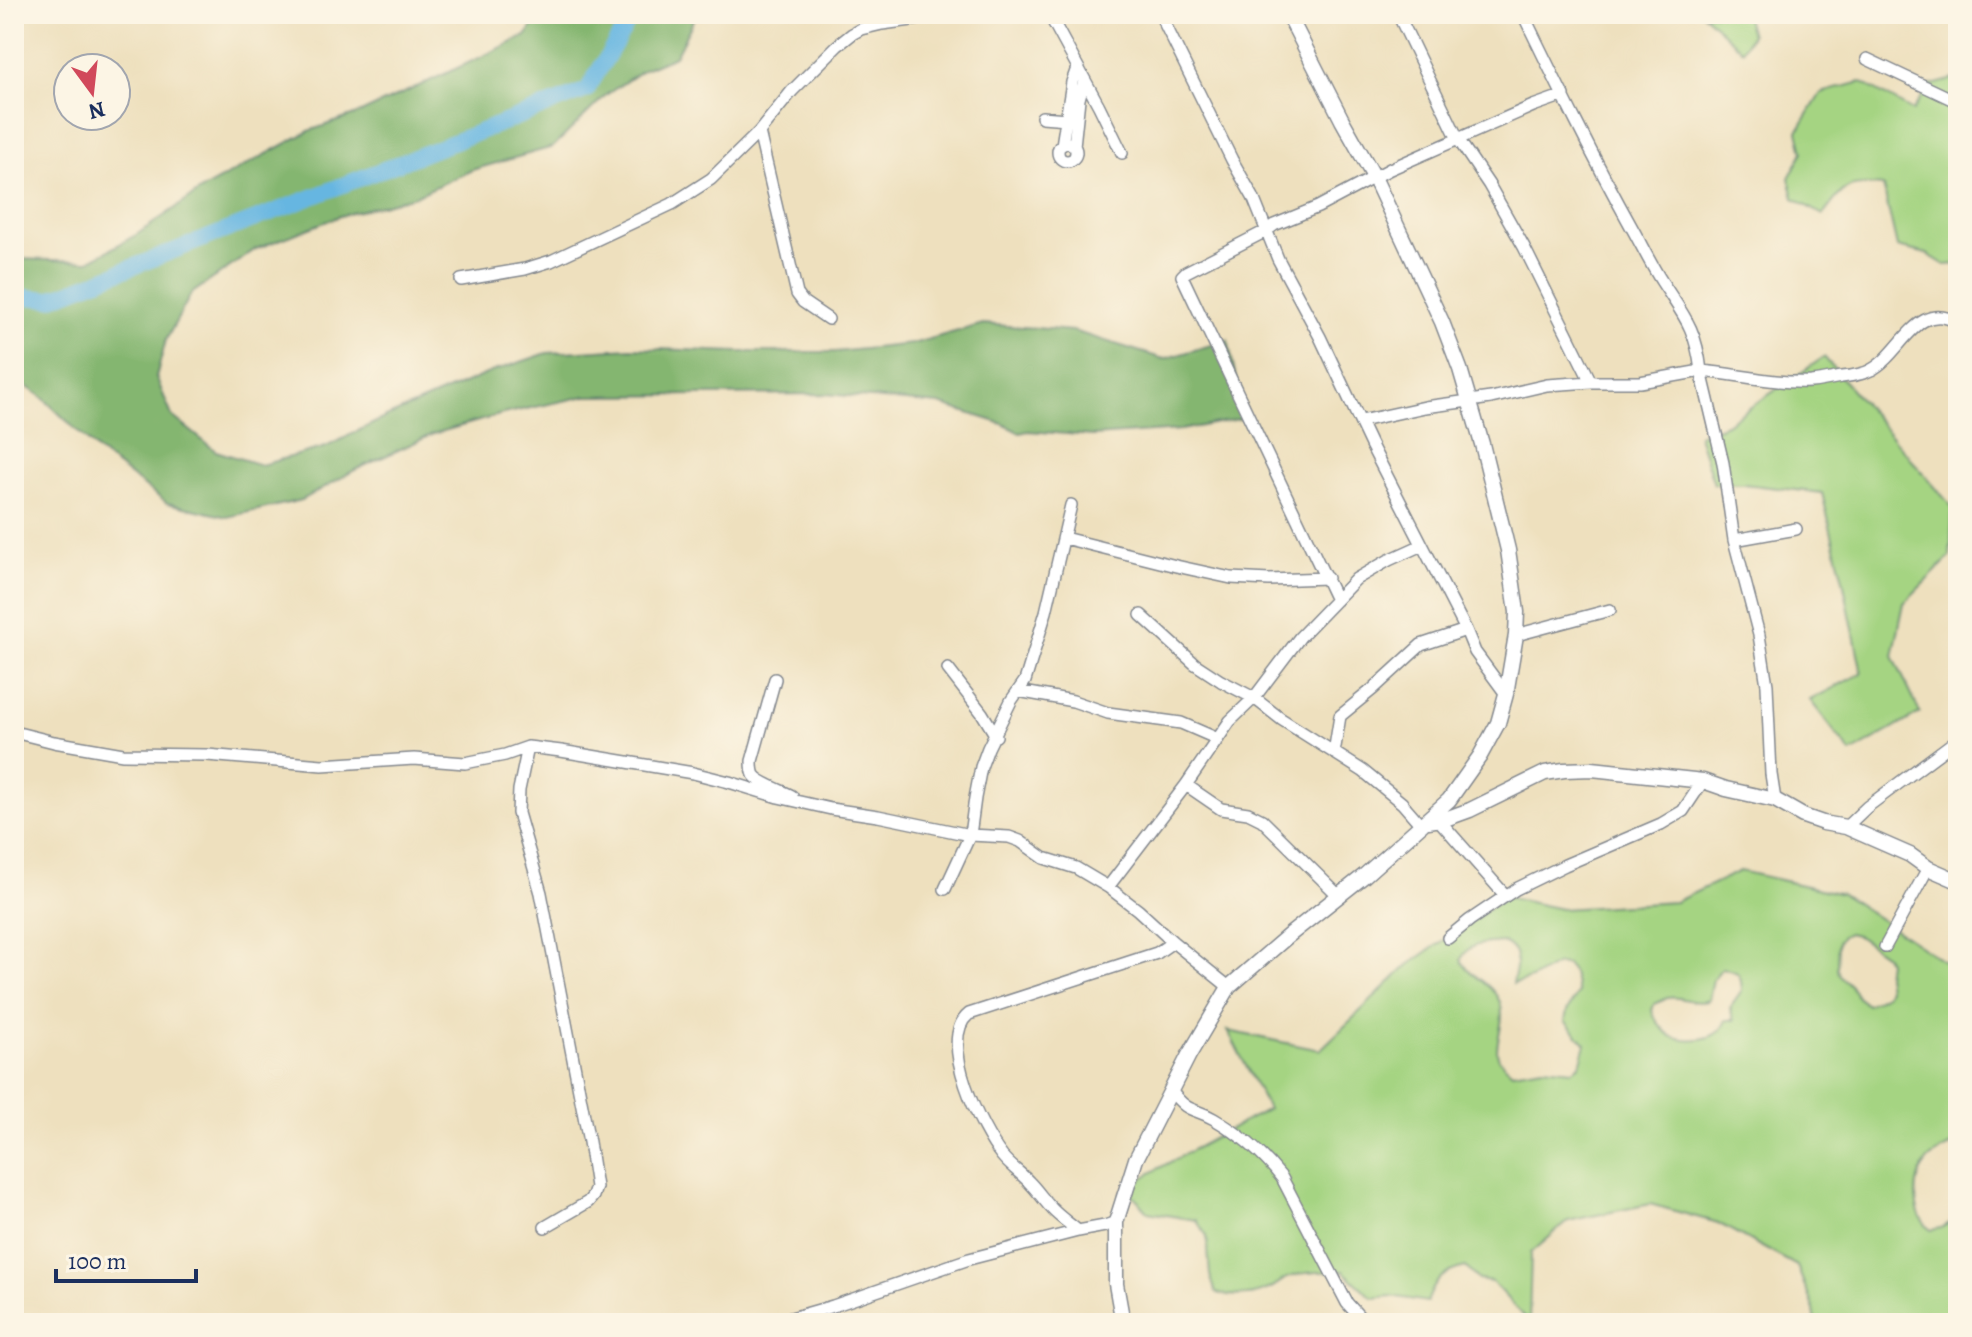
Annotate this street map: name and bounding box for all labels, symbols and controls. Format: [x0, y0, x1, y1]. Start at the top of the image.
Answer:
north arrow [52, 52, 132, 132]
text: N [85, 94, 109, 127]
scale bar [56, 1233, 196, 1283]
text: 100 m [68, 1245, 127, 1277]

